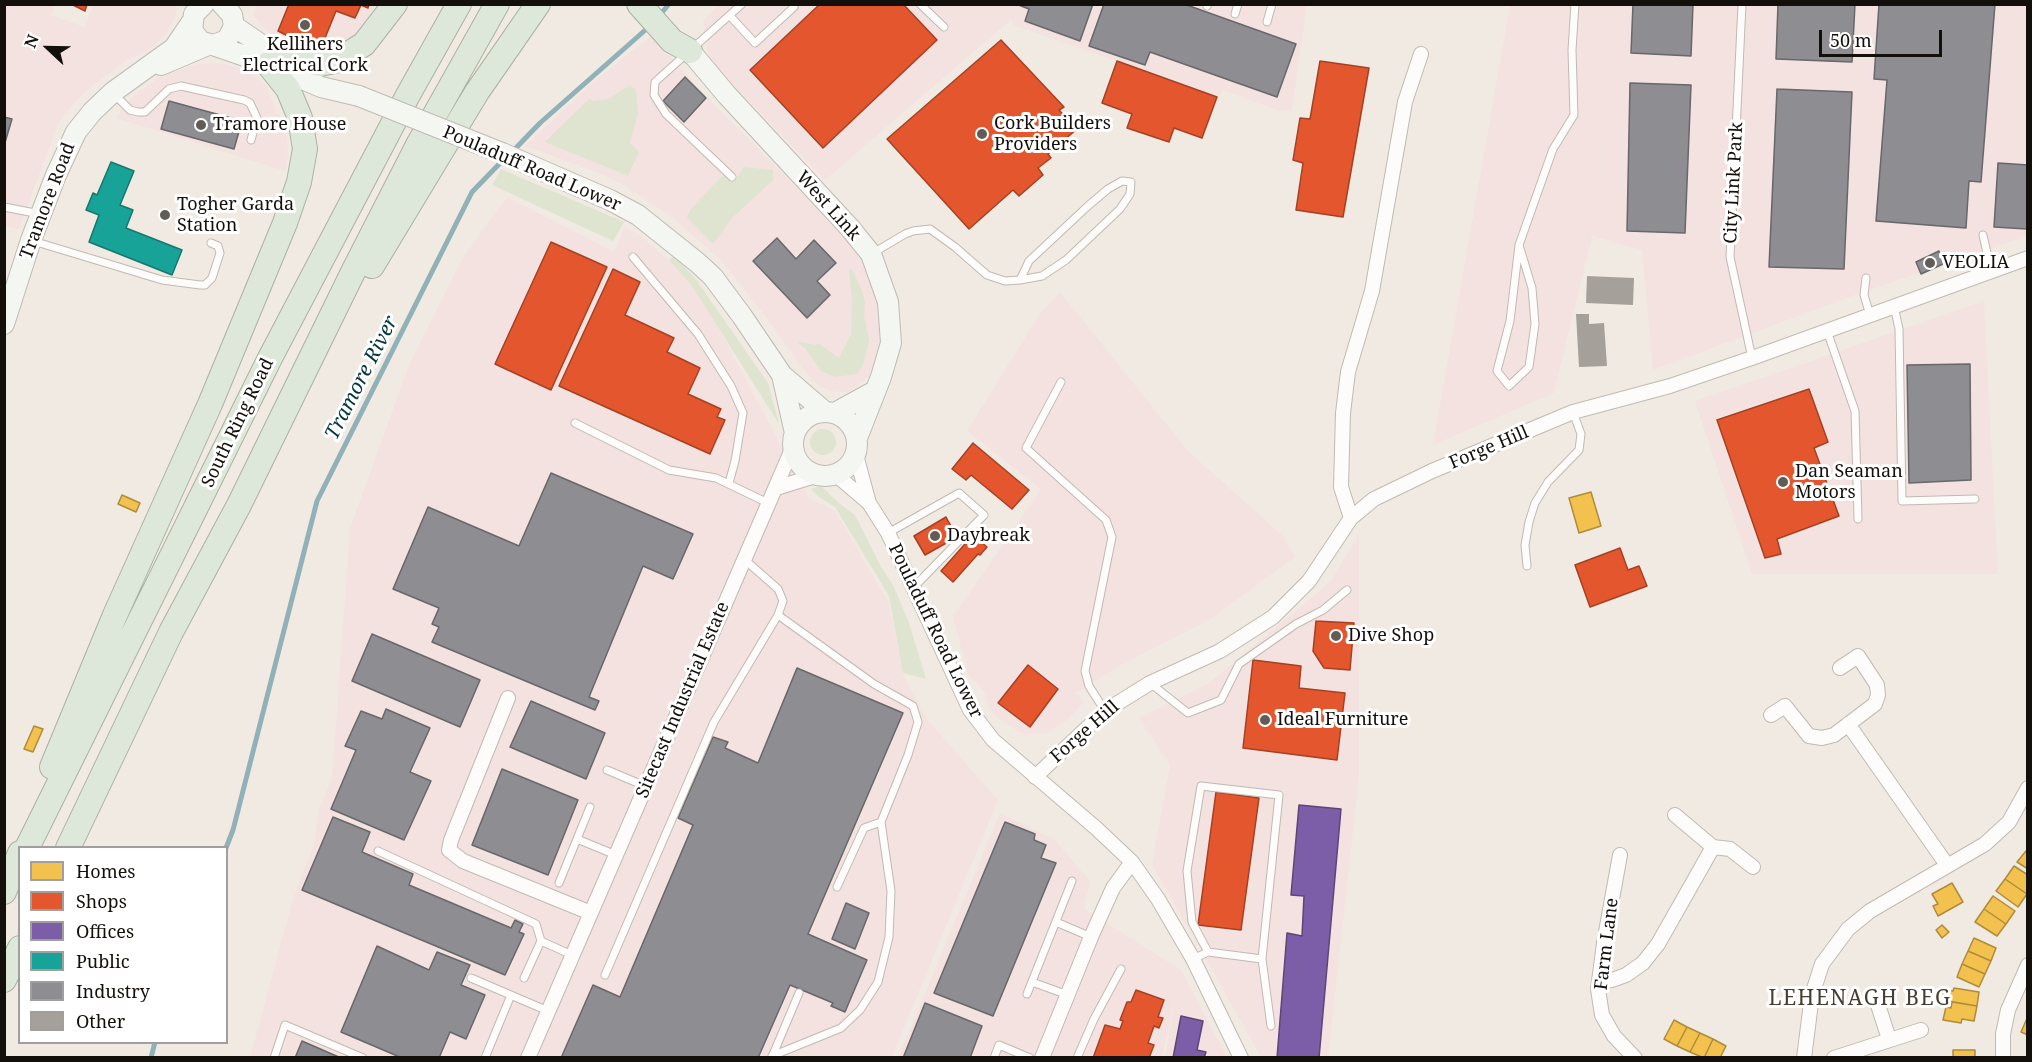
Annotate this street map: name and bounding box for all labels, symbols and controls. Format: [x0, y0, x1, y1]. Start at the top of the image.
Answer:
north arrow [18, 18, 78, 78]
marker: Kellihers Electrical Cork [298, 18, 312, 32]
scale bar [1822, 18, 1945, 56]
text: 50 m [1830, 28, 1872, 52]
text: N [19, 31, 44, 51]
place label: Kellihers Electrical Cork [242, 34, 368, 76]
place label: Cork Builders Providers [994, 113, 1111, 156]
place label: Tramore House [213, 114, 346, 136]
marker: Tramore House [194, 118, 208, 132]
street label: Pouladuff Road Lower [440, 122, 624, 216]
street label: City Link Park [1720, 122, 1748, 244]
marker: Cork Builders Providers [975, 127, 989, 141]
street label: Tramore Road [16, 140, 80, 262]
street label: West Link [791, 167, 865, 245]
place label: Togher Garda Station [177, 194, 294, 236]
marker: Togher Garda Station [158, 208, 172, 222]
place label: VEOLIA [1942, 252, 2009, 274]
marker: VEOLIA [1923, 256, 1937, 270]
water label: Tramore River [321, 312, 403, 444]
street label: South Ring Road [197, 355, 279, 491]
street label: Forge Hill [1446, 422, 1532, 474]
place label: Dan Seaman Motors [1795, 461, 1903, 504]
marker: Dan Seaman Motors [1776, 475, 1790, 489]
place label: Daybreak [947, 525, 1030, 547]
marker: Daybreak [928, 529, 942, 543]
street label: Pouladuff Road Lower [883, 540, 987, 722]
street label: Sitecast Industrial Estate [632, 599, 734, 801]
place label: Dive Shop [1348, 625, 1434, 647]
marker: Dive Shop [1329, 629, 1343, 643]
street label: Forge Hill [1046, 696, 1124, 768]
place label: Ideal Furniture [1277, 709, 1408, 731]
marker: Ideal Furniture [1258, 713, 1272, 727]
legend [18, 846, 228, 1044]
text: Homes [76, 859, 135, 883]
text: Shops [76, 889, 127, 913]
street label: Farm Lane [1591, 897, 1623, 991]
text: Offices [76, 919, 134, 943]
text: Public [76, 949, 130, 973]
text: Industry [76, 979, 150, 1003]
district label: LEHENAGH BEG [1768, 986, 1952, 1012]
text: Other [76, 1009, 125, 1033]

